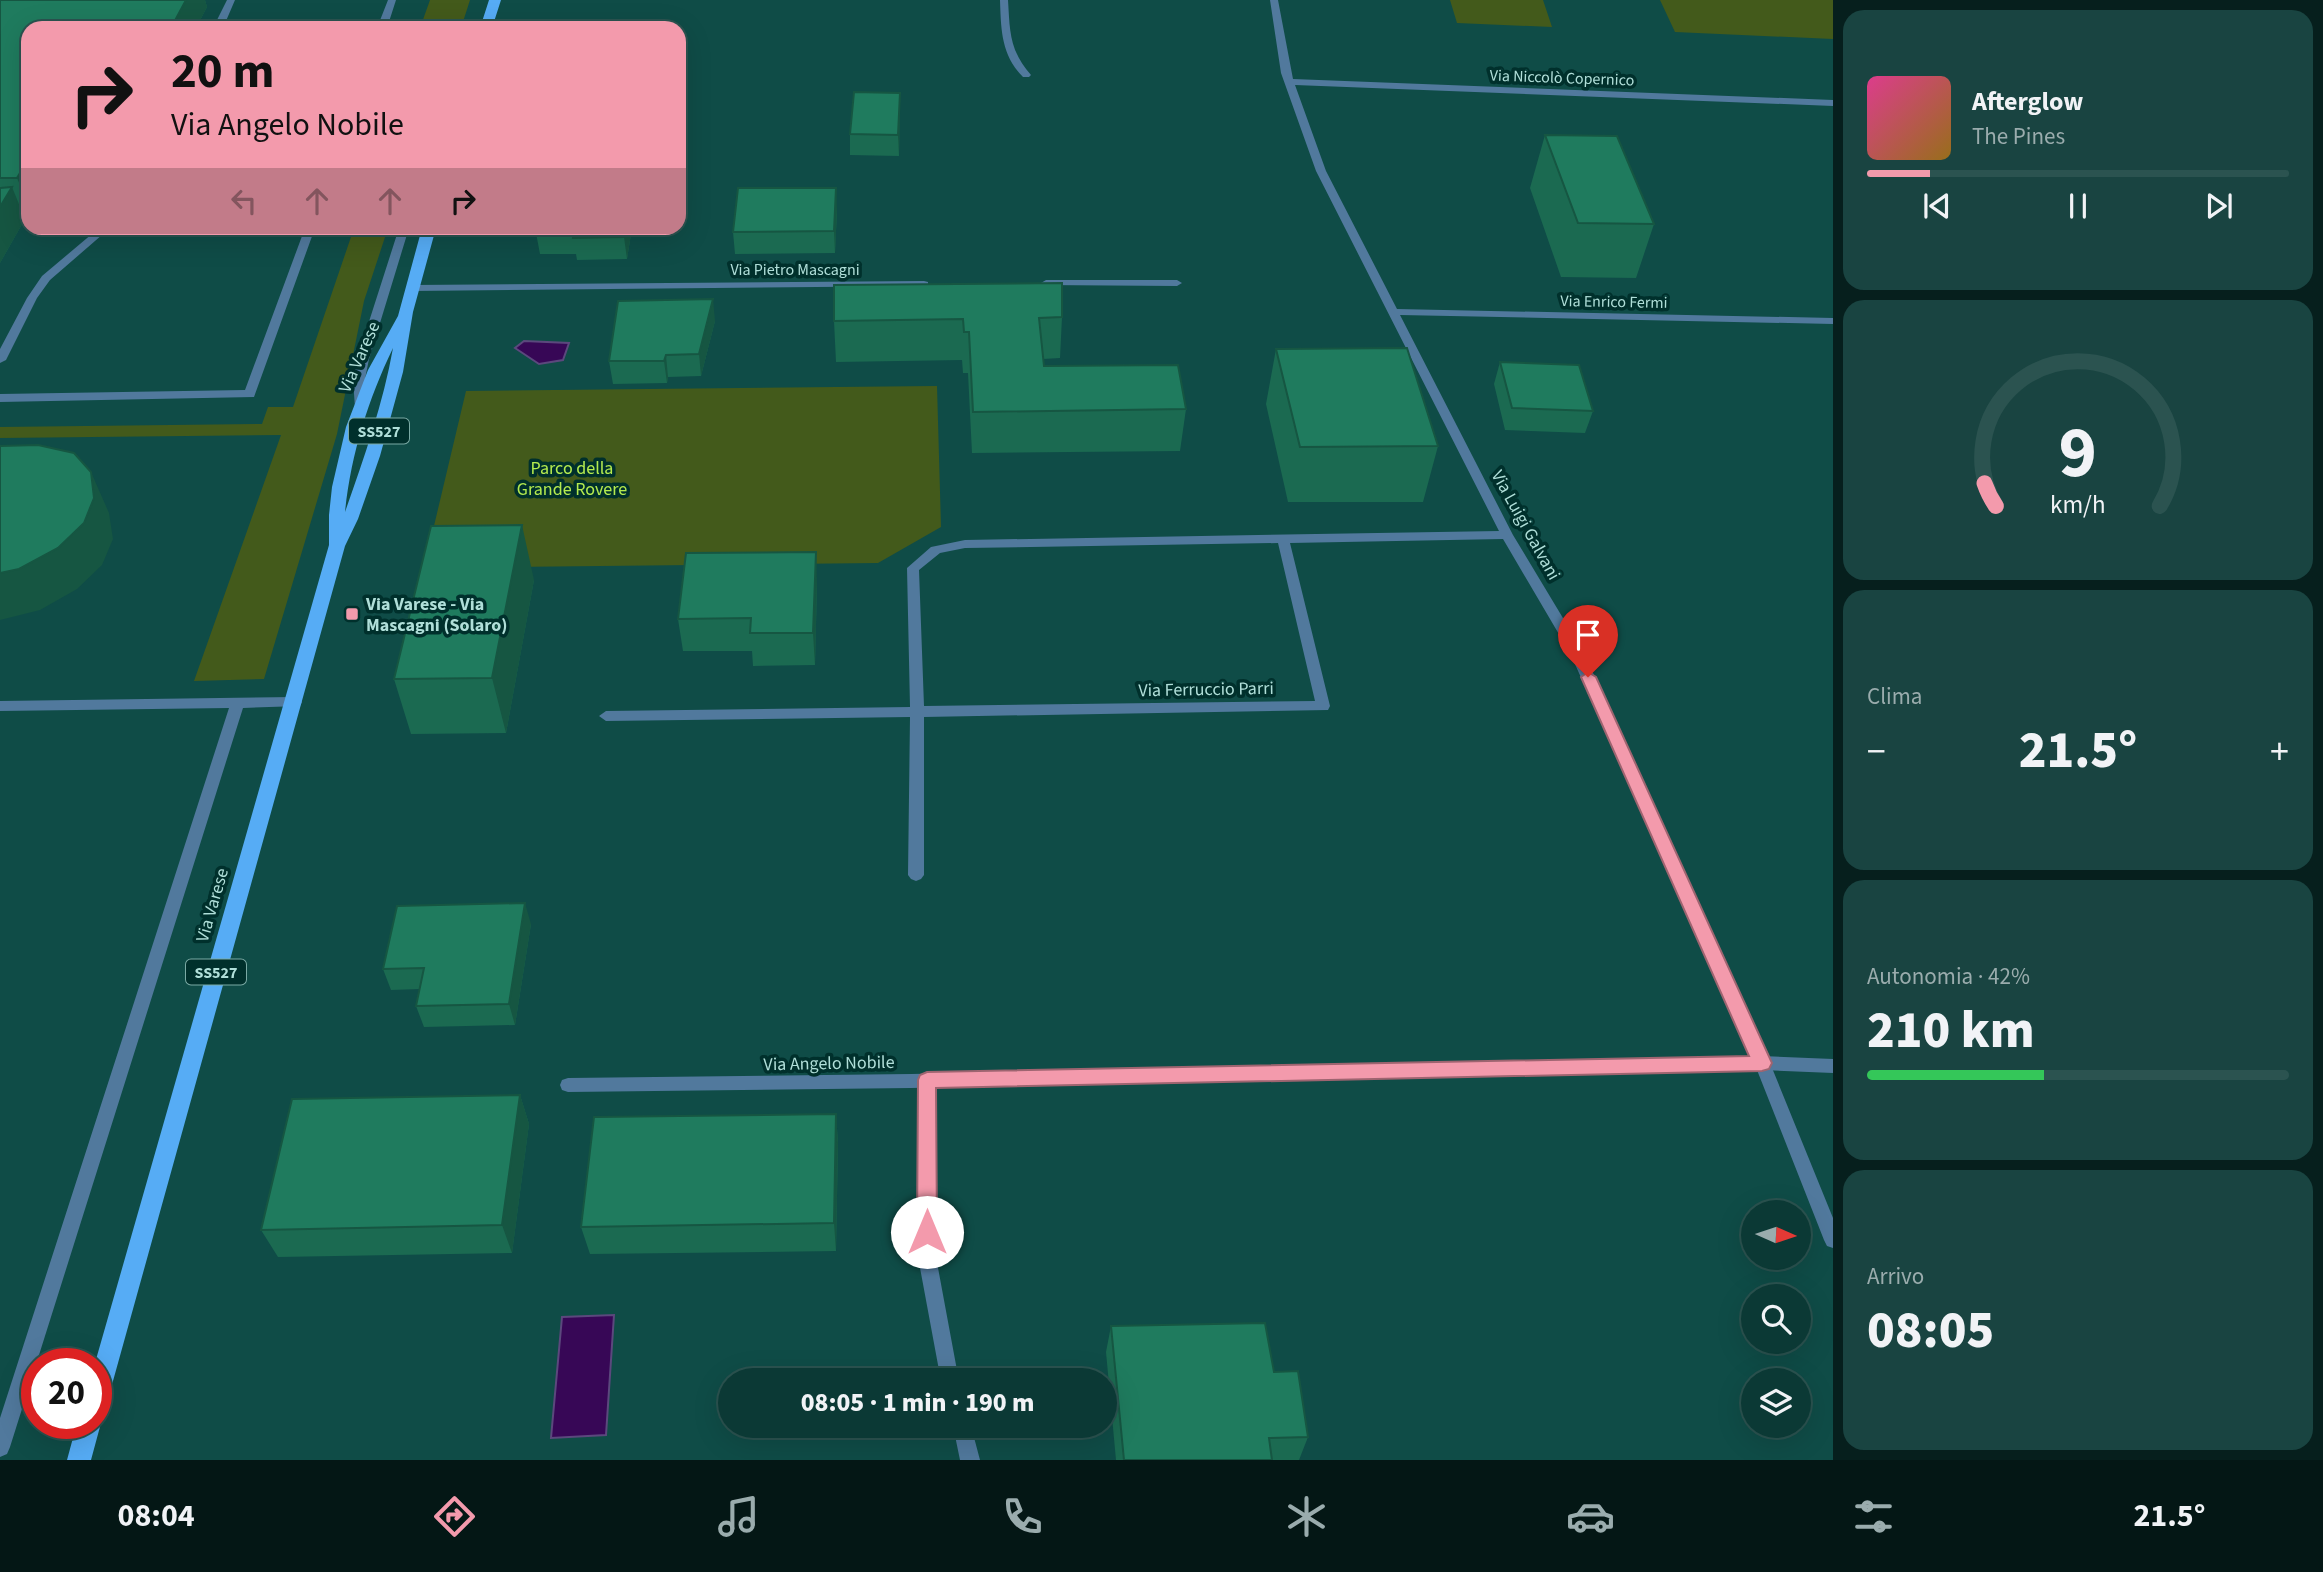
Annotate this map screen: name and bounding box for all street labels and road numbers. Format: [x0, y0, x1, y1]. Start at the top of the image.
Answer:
street label: Via Niccolò Copernico [1489, 64, 1635, 92]
street label: Via Pietro Mascagni [730, 259, 860, 281]
street label: Via Enrico Fermi [1560, 290, 1668, 314]
street label: Via Varese [333, 317, 386, 397]
road number: SS527 [349, 418, 409, 444]
street label: Via Luigi Galvani [1485, 466, 1566, 585]
street label: Via Ferruccio Parri [1138, 676, 1274, 703]
street label: Via Varese [190, 865, 235, 945]
road number: SS527 [186, 960, 246, 984]
street label: Via Angelo Nobile [763, 1050, 895, 1077]

